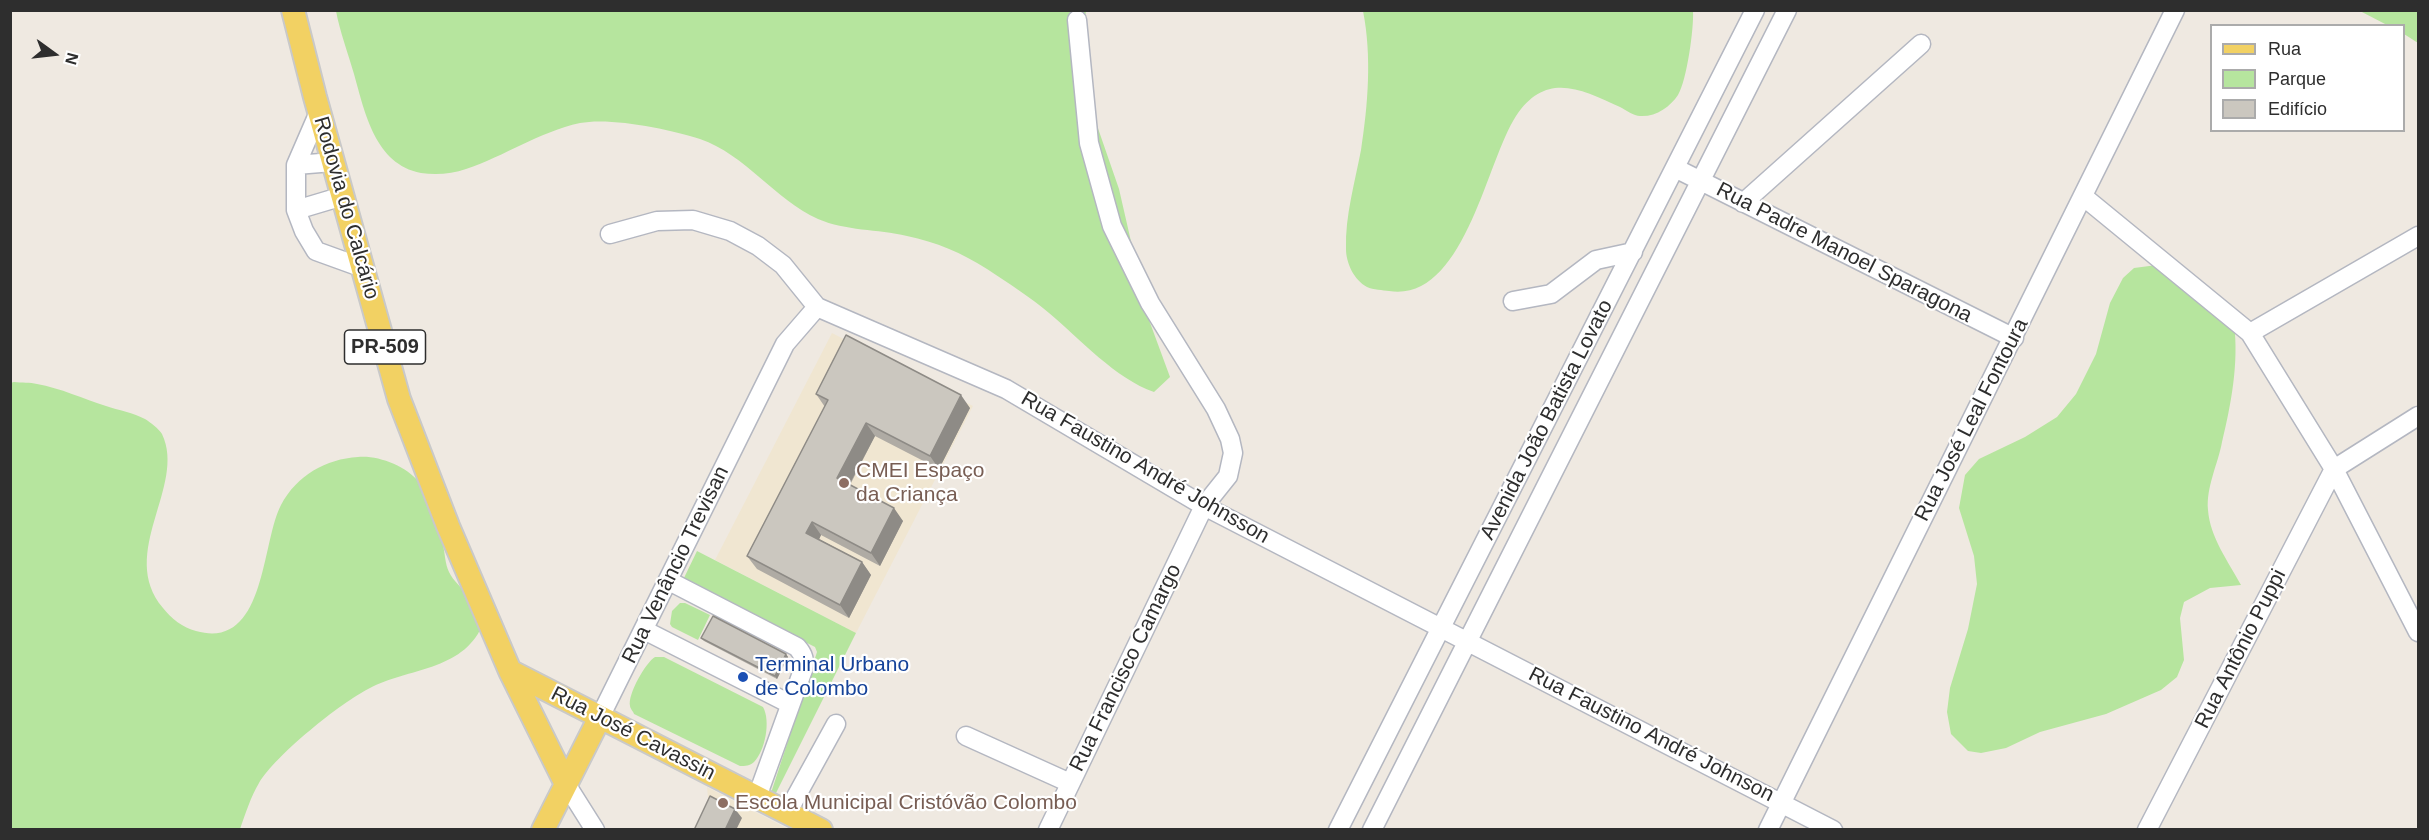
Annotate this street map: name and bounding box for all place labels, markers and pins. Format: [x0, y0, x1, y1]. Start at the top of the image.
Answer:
place label: CMEI Espaço da Criança [856, 458, 984, 508]
marker: CMEI Espaço da Criança [837, 476, 851, 490]
place label: Terminal Urbano de Colombo [755, 652, 909, 702]
marker: Terminal Urbano de Colombo [736, 670, 750, 684]
place label: Escola Municipal Cristóvão Colombo [735, 790, 1077, 816]
marker: Escola Municipal Cristóvão Colombo [716, 796, 730, 810]

